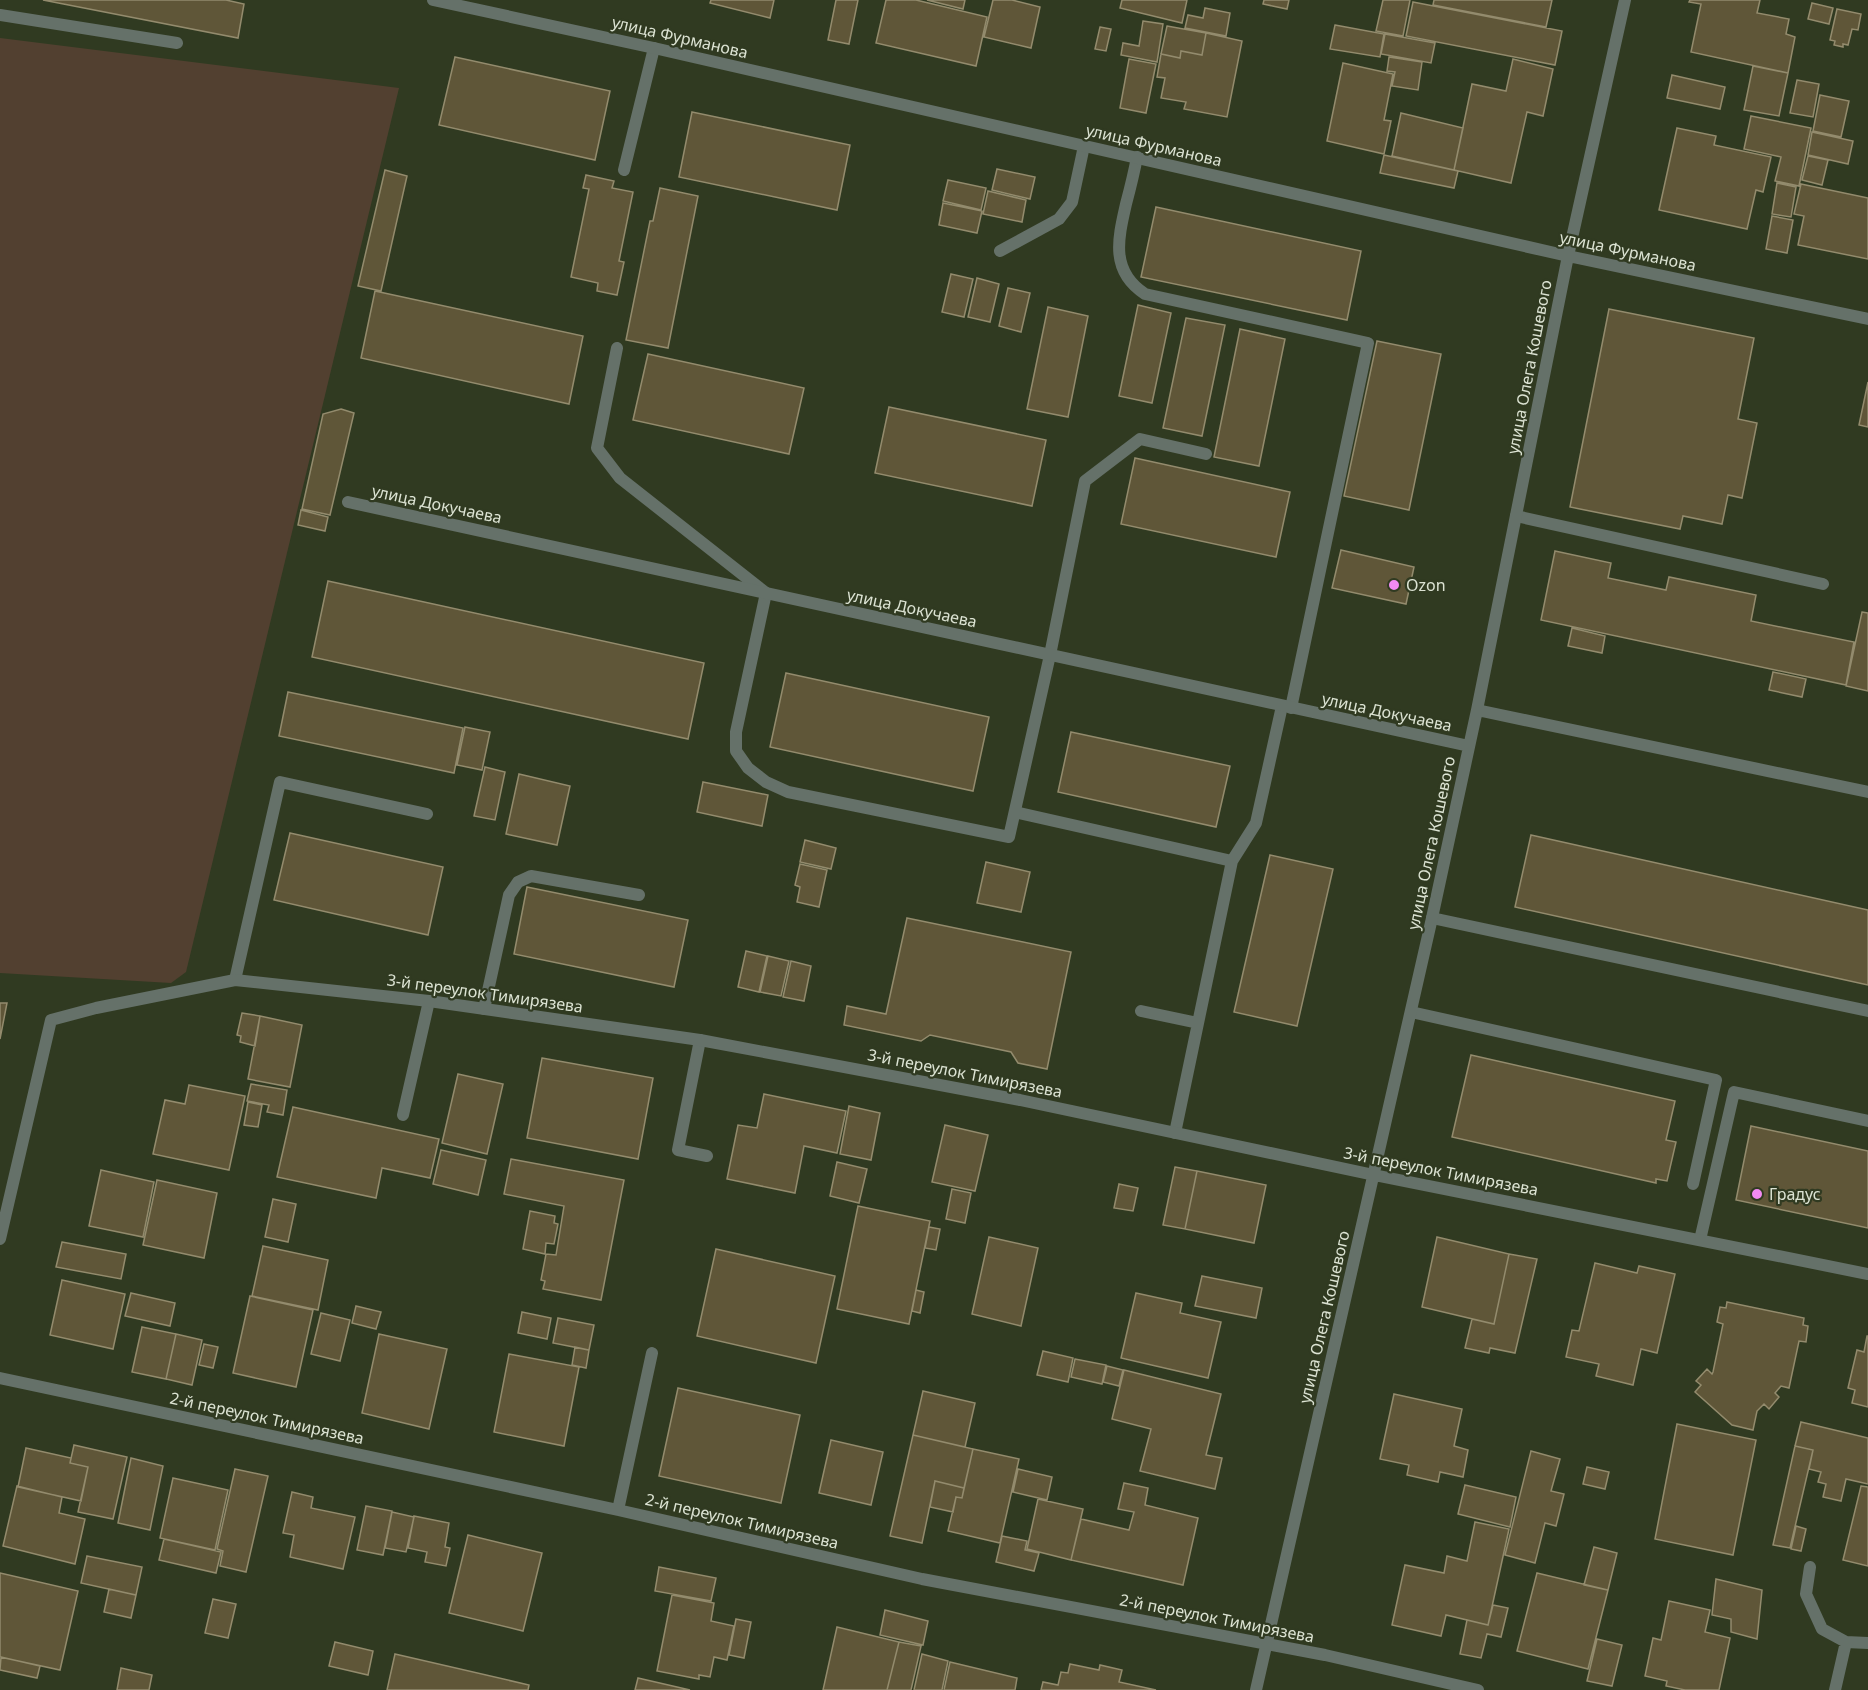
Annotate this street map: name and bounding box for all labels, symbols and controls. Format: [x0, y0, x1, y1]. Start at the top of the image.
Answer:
street label: улица Фурманова [610, 11, 750, 63]
street label: улица Фурманова [1084, 119, 1224, 171]
street label: улица Фурманова [1558, 226, 1698, 276]
street label: улица Олега Кошевого [1501, 278, 1557, 456]
street label: улица Докучаева [370, 479, 504, 529]
place label: Ozon [1406, 574, 1446, 596]
marker: Ozon [1387, 578, 1401, 592]
street label: улица Докучаева [845, 583, 979, 633]
street label: улица Докучаева [1320, 687, 1454, 737]
street label: улица Олега Кошевого [1402, 754, 1460, 932]
street label: 3-й переулок Тимирязева [386, 968, 584, 1018]
street label: 3-й переулок Тимирязева [866, 1043, 1064, 1103]
street label: 3-й переулок Тимирязева [1342, 1141, 1540, 1201]
place label: Градус [1769, 1183, 1821, 1205]
marker: Градус [1750, 1187, 1764, 1201]
street label: улица Олега Кошевого [1293, 1228, 1355, 1406]
street label: 2-й переулок Тимирязева [168, 1387, 366, 1449]
street label: 2-й переулок Тимирязева [643, 1488, 841, 1554]
street label: 2-й переулок Тимирязева [1118, 1588, 1316, 1648]

